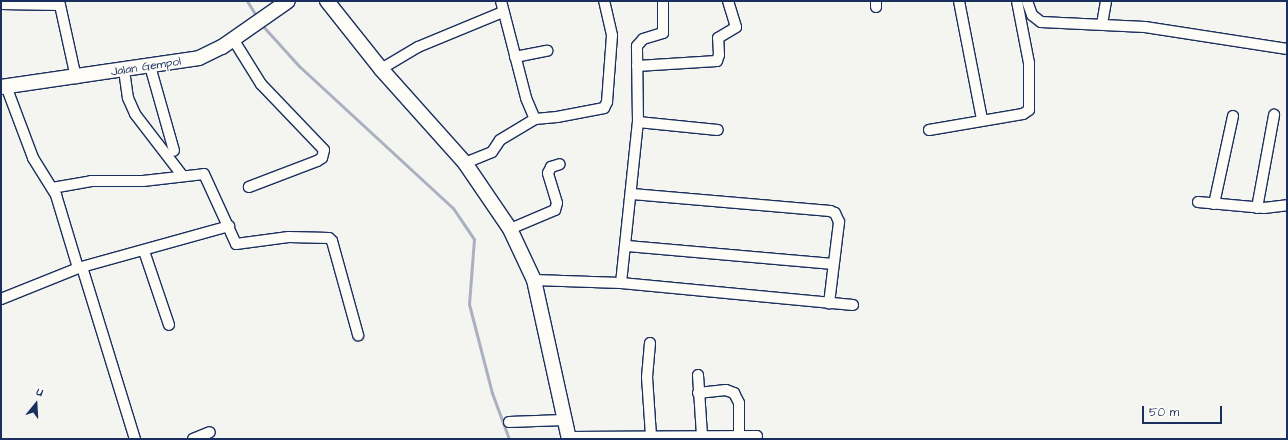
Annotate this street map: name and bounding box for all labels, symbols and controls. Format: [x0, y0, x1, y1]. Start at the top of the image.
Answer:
street label: Jalan Gempol [110, 54, 182, 80]
north arrow [16, 384, 56, 424]
text: U [35, 384, 45, 400]
scale bar [1144, 398, 1224, 424]
text: 50 m [1149, 404, 1179, 421]

